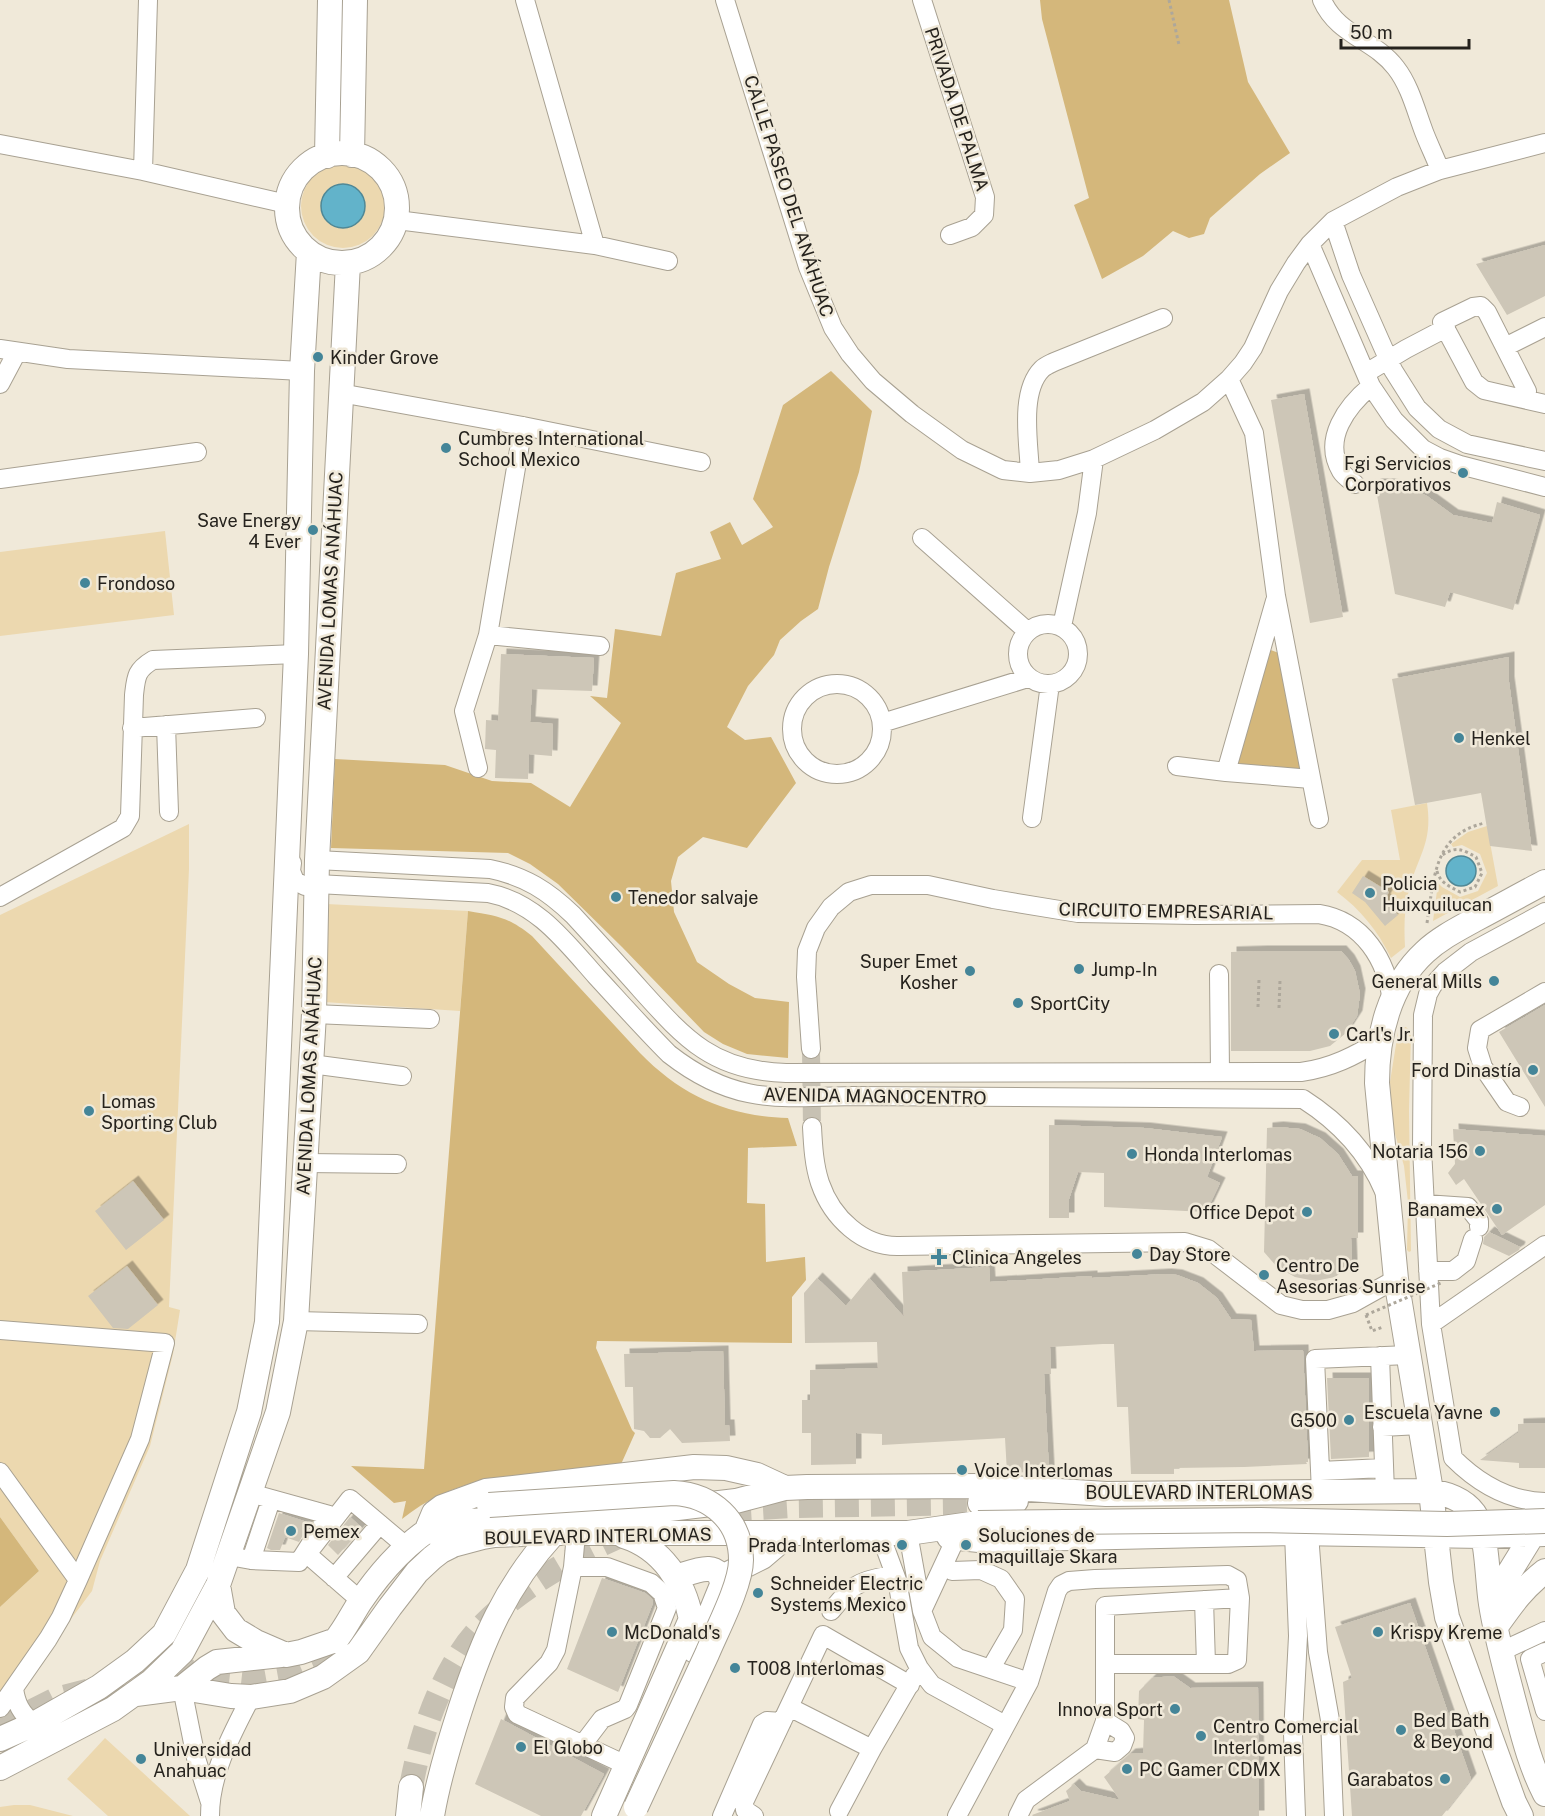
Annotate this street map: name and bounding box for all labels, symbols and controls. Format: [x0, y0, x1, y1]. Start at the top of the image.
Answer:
scale bar [1341, 12, 1468, 50]
text: 50 m [1350, 22, 1393, 43]
street label: PRIVADA DE PALMA [921, 24, 993, 194]
street label: CALLE PASEO DEL ANÁHUAC [740, 72, 839, 319]
place label: Kinder Grove [330, 347, 439, 368]
marker: Kinder Grove [311, 350, 325, 364]
place label: Cumbres International School Mexico [458, 428, 644, 470]
marker: Cumbres International School Mexico [439, 441, 453, 455]
place label: Fgi Servicios Corporativos [1344, 453, 1451, 495]
marker: Fgi Servicios Corporativos [1456, 466, 1470, 480]
street label: AVENIDA LOMAS ANÁHUAC [312, 471, 347, 711]
place label: Save Energy 4 Ever [197, 510, 301, 552]
marker: Save Energy 4 Ever [306, 523, 320, 537]
place label: Frondoso [97, 573, 175, 594]
marker: Frondoso [78, 576, 92, 590]
place label: Henkel [1471, 728, 1531, 749]
marker: Henkel [1452, 731, 1466, 745]
place label: Policia Huixquilucan [1382, 873, 1492, 915]
marker: Policia Huixquilucan [1363, 886, 1377, 900]
place label: Tenedor salvaje [628, 887, 758, 908]
marker: Tenedor salvaje [609, 890, 623, 904]
street label: CIRCUITO EMPRESARIAL [1058, 899, 1274, 923]
place label: Super Emet Kosher [860, 951, 958, 993]
street label: AVENIDA LOMAS ANÁHUAC [291, 956, 326, 1196]
place label: Jump-In [1091, 959, 1157, 980]
marker: Jump-In [1072, 962, 1086, 976]
marker: Super Emet Kosher [963, 964, 977, 978]
place label: General Mills [1372, 971, 1482, 992]
marker: General Mills [1487, 974, 1501, 988]
place label: SportCity [1030, 993, 1111, 1014]
marker: SportCity [1011, 996, 1025, 1010]
place label: Carl's Jr. [1346, 1024, 1413, 1045]
marker: Carl's Jr. [1327, 1027, 1341, 1041]
place label: Ford Dinastía [1411, 1060, 1521, 1081]
marker: Ford Dinastía [1526, 1063, 1540, 1077]
street label: AVENIDA MAGNOCENTRO [763, 1084, 987, 1108]
place label: Lomas Sporting Club [101, 1091, 217, 1133]
marker: Lomas Sporting Club [82, 1104, 96, 1118]
place label: Notaria 156 [1372, 1141, 1468, 1162]
place label: Honda Interlomas [1144, 1144, 1292, 1165]
marker: Notaria 156 [1473, 1144, 1487, 1158]
marker: Honda Interlomas [1125, 1147, 1139, 1161]
place label: Banamex [1407, 1199, 1485, 1220]
place label: Office Depot [1189, 1202, 1295, 1223]
marker: Banamex [1490, 1202, 1504, 1216]
marker: Office Depot [1300, 1205, 1314, 1219]
place label: Day Store [1149, 1244, 1231, 1265]
place label: Clinica Angeles [952, 1247, 1082, 1268]
marker: Day Store [1130, 1247, 1144, 1261]
marker: Clinica Angeles [930, 1248, 948, 1266]
place label: Centro De Asesorias Sunrise [1276, 1255, 1426, 1297]
marker: Centro De Asesorias Sunrise [1257, 1268, 1271, 1282]
place label: Escuela Yavne [1364, 1402, 1483, 1423]
marker: Escuela Yavne [1488, 1405, 1502, 1419]
place label: G500 [1290, 1410, 1337, 1431]
marker: G500 [1342, 1413, 1356, 1427]
place label: Voice Interlomas [974, 1460, 1113, 1481]
marker: Voice Interlomas [955, 1463, 969, 1477]
street label: BOULEVARD INTERLOMAS [1085, 1482, 1313, 1503]
place label: Pemex [303, 1521, 360, 1542]
marker: Pemex [284, 1524, 298, 1538]
street label: BOULEVARD INTERLOMAS [484, 1524, 712, 1548]
place label: Soluciones de maquillaje Skara [978, 1525, 1118, 1567]
place label: Prada Interlomas [748, 1535, 890, 1556]
marker: Prada Interlomas [895, 1538, 909, 1552]
marker: Soluciones de maquillaje Skara [959, 1538, 973, 1552]
place label: Schneider Electric Systems Mexico [770, 1573, 923, 1615]
marker: Schneider Electric Systems Mexico [751, 1586, 765, 1600]
place label: McDonald's [624, 1622, 720, 1643]
place label: Krispy Kreme [1390, 1622, 1503, 1643]
marker: McDonald's [605, 1625, 619, 1639]
marker: Krispy Kreme [1371, 1625, 1385, 1639]
place label: T008 Interlomas [747, 1658, 884, 1679]
marker: T008 Interlomas [728, 1661, 742, 1675]
place label: Innova Sport [1057, 1699, 1163, 1720]
marker: Innova Sport [1168, 1702, 1182, 1716]
place label: Bed Bath & Beyond [1413, 1710, 1493, 1752]
place label: Centro Comercial Interlomas [1213, 1716, 1359, 1758]
marker: Bed Bath & Beyond [1394, 1723, 1408, 1737]
marker: Centro Comercial Interlomas [1194, 1729, 1208, 1743]
place label: El Globo [533, 1737, 603, 1758]
place label: Universidad Anahuac [153, 1739, 252, 1781]
marker: El Globo [514, 1740, 528, 1754]
marker: Universidad Anahuac [134, 1752, 148, 1766]
place label: PC Gamer CDMX [1139, 1759, 1281, 1780]
marker: PC Gamer CDMX [1120, 1762, 1134, 1776]
place label: Garabatos [1347, 1769, 1433, 1790]
marker: Garabatos [1438, 1772, 1452, 1786]

